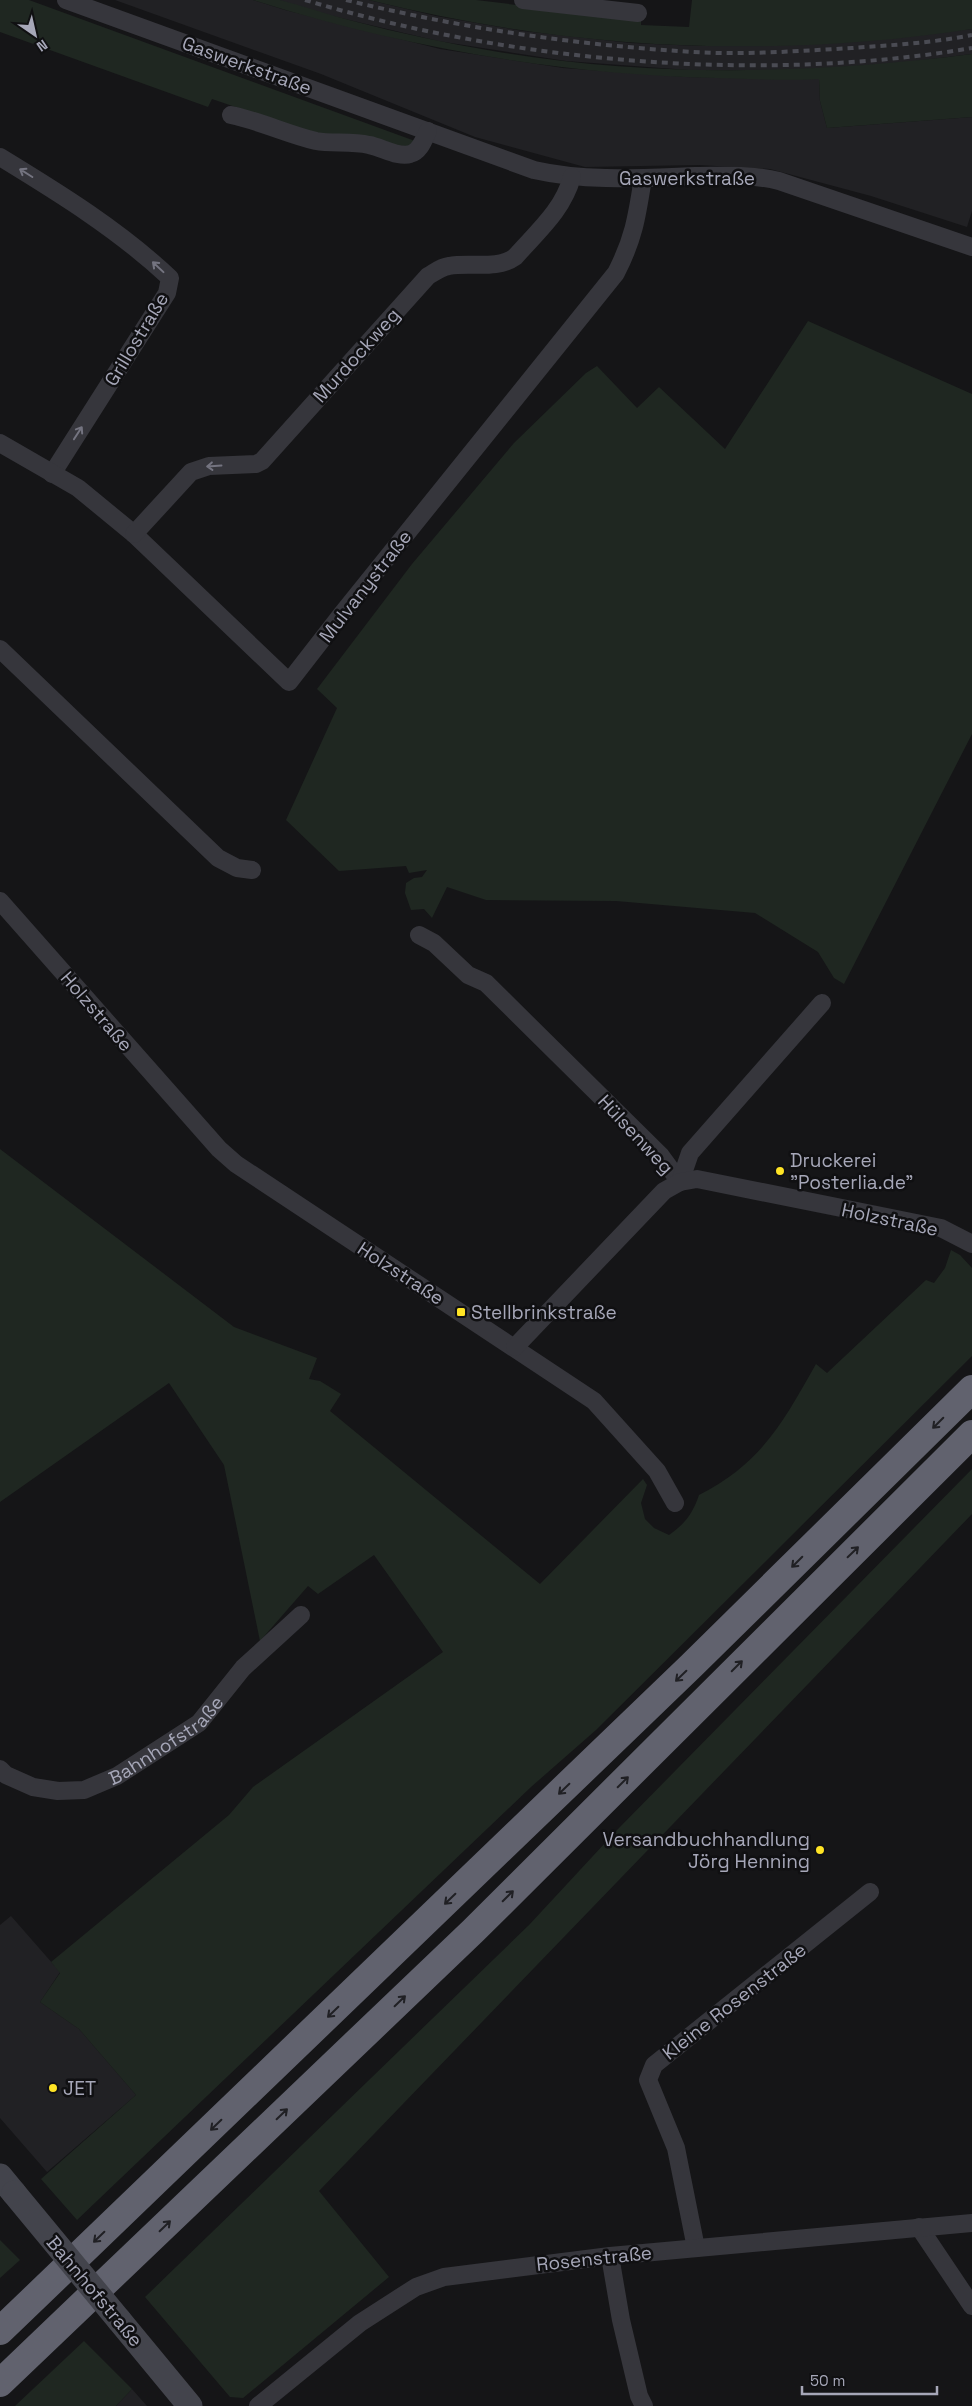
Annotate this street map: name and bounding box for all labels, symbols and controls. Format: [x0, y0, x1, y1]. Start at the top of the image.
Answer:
north arrow [10, 10, 60, 60]
street label: Gaswerkstraße [179, 30, 315, 101]
text: N [33, 36, 51, 56]
street label: Gaswerkstraße [619, 166, 755, 191]
one-way arrow [19, 167, 33, 177]
one-way arrow [152, 261, 165, 273]
street label: Grillostraße [99, 288, 174, 391]
street label: Murdockweg [307, 303, 405, 408]
one-way arrow [74, 426, 84, 440]
one-way arrow [206, 462, 222, 471]
street label: Mulvanystraße [314, 525, 417, 648]
street label: Holzstraße [55, 966, 138, 1057]
street label: Hülsenweg [592, 1089, 679, 1179]
place label: Druckerei "Posterlia.de" [790, 1148, 913, 1195]
marker: Druckerei "Posterlia.de" [774, 1165, 786, 1177]
street label: Holzstraße [839, 1197, 941, 1242]
street label: Holzstraße [353, 1236, 449, 1311]
place label: Stellbrinkstraße [471, 1300, 617, 1325]
marker: Stellbrinkstraße [455, 1306, 467, 1318]
one-way arrow [932, 1417, 944, 1429]
one-way arrow [846, 1546, 859, 1558]
one-way arrow [792, 1556, 804, 1568]
one-way arrow [731, 1660, 744, 1672]
one-way arrow [675, 1670, 687, 1682]
street label: Bahnhofstraße [105, 1691, 229, 1791]
one-way arrow [617, 1775, 629, 1788]
one-way arrow [558, 1783, 571, 1795]
place label: Versandbuchhandlung Jörg Henning [603, 1827, 810, 1874]
marker: Versandbuchhandlung Jörg Henning [814, 1844, 826, 1856]
one-way arrow [502, 1890, 514, 1902]
one-way arrow [444, 1893, 456, 1905]
street label: Kleine Rosenstraße [657, 1937, 811, 2065]
one-way arrow [393, 1996, 405, 2008]
one-way arrow [327, 2006, 339, 2018]
place label: JET [63, 2076, 96, 2101]
marker: JET [47, 2082, 59, 2094]
one-way arrow [276, 2108, 289, 2120]
one-way arrow [210, 2119, 222, 2131]
one-way arrow [159, 2220, 171, 2233]
street label: Bahnhofstraße [41, 2231, 148, 2352]
one-way arrow [93, 2231, 105, 2243]
street label: Rosenstraße [535, 2240, 653, 2277]
scale bar [802, 2364, 937, 2396]
text: 50 m [810, 2371, 845, 2390]

